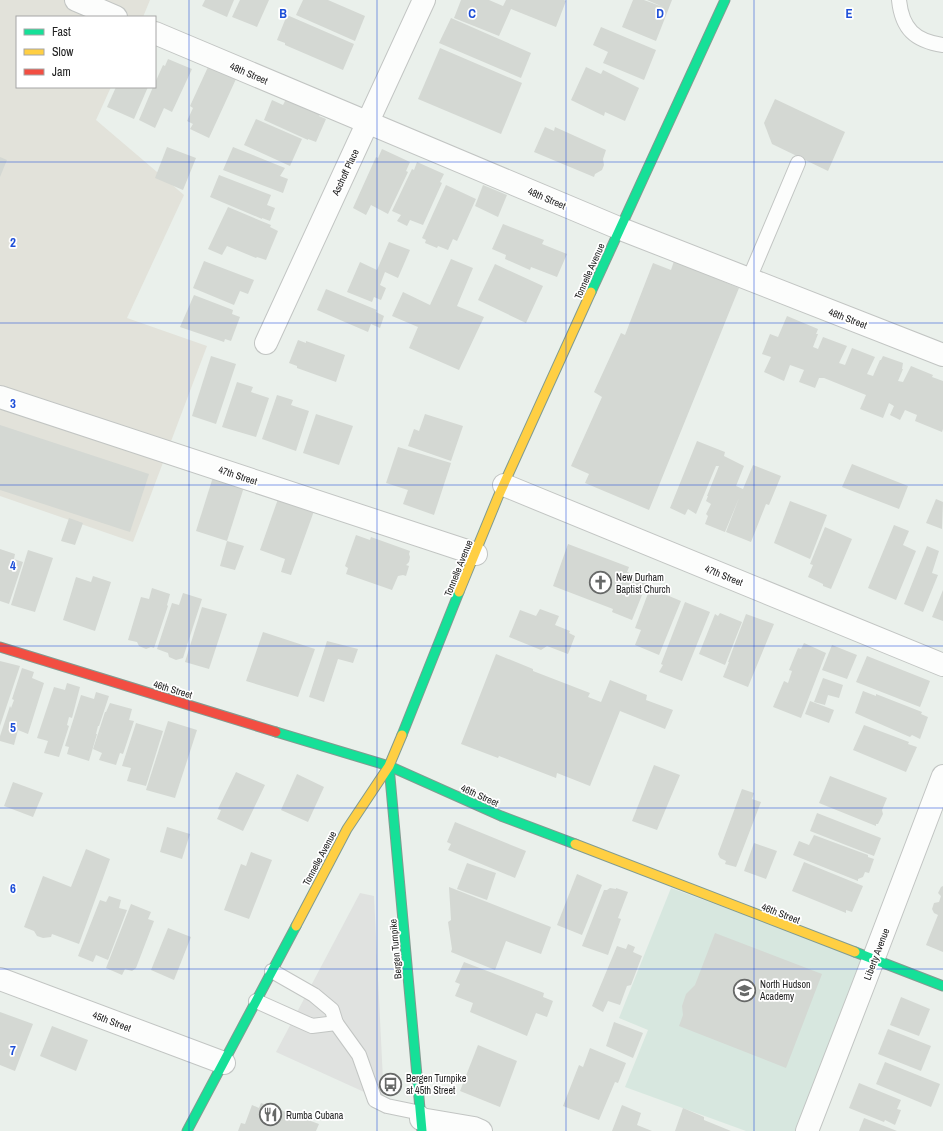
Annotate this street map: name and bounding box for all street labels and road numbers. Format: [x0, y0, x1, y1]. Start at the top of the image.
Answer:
street label: 48th Street [228, 60, 270, 88]
street label: Aschoff Place [329, 146, 362, 199]
street label: 48th Street [526, 185, 568, 213]
street label: Tonnelle Avenue [571, 241, 608, 301]
street label: 48th Street [827, 305, 870, 332]
street label: 47th Street [217, 463, 260, 488]
street label: Tonnelle Avenue [441, 538, 476, 598]
street label: 47th Street [703, 562, 746, 589]
street label: 46th Street [152, 677, 195, 702]
street label: 46th Street [459, 781, 501, 810]
street label: Tonnelle Avenue [300, 828, 339, 888]
street label: 46th Street [760, 900, 803, 927]
street label: Bergen Turnpike [386, 918, 405, 980]
street label: Liberty Avenue [861, 926, 892, 982]
street label: 45th Street [91, 1008, 134, 1035]

